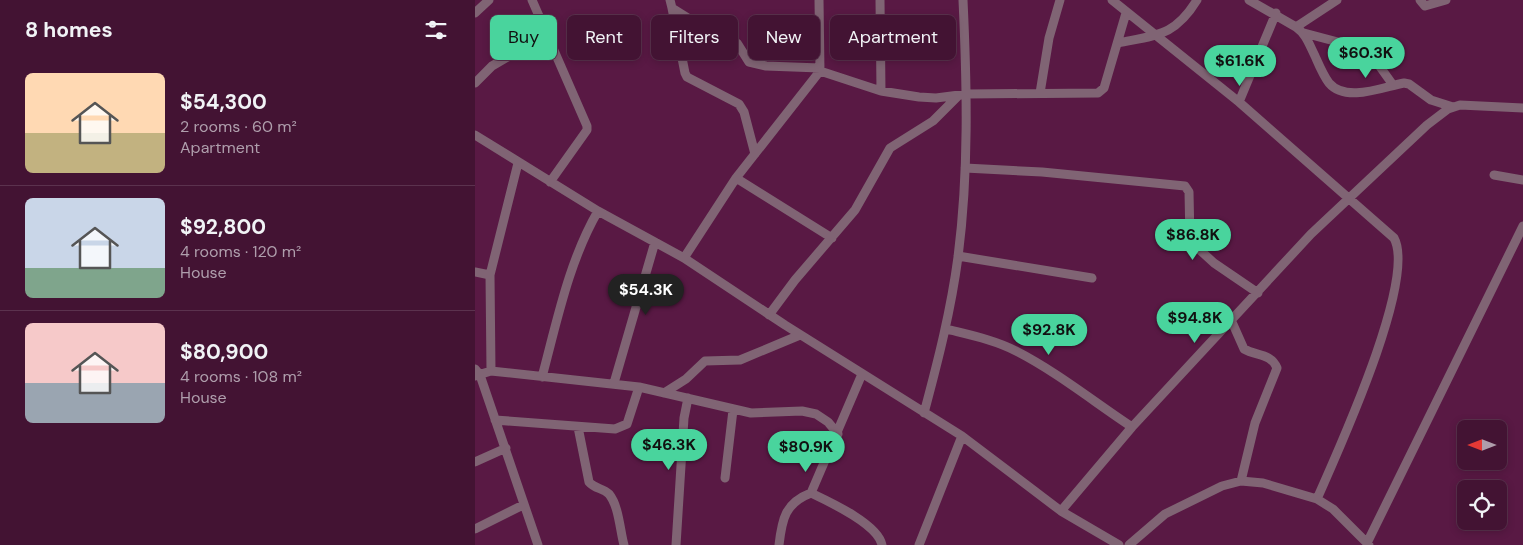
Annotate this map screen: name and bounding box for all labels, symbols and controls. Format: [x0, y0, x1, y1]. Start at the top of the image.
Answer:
chip: Buy [490, 15, 557, 60]
chip: Rent [567, 15, 641, 60]
chip: Filters [651, 15, 738, 60]
chip: New [748, 15, 820, 60]
chip: Apartment [830, 15, 956, 60]
text: 8 homes [25, 16, 113, 44]
icon: filters [422, 16, 450, 44]
pin: $60.3K [1325, 36, 1407, 79]
text: $60.3K [1339, 42, 1393, 63]
pin: $61.6K [1199, 44, 1281, 87]
text: $61.6K [1215, 50, 1265, 71]
text: $54,300 [180, 88, 267, 116]
icon: home [65, 93, 125, 153]
text: 2 rooms · 60 m² [180, 116, 297, 137]
text: Apartment [180, 137, 260, 158]
text: $92,800 [180, 213, 266, 241]
icon: home [65, 218, 125, 278]
pin: $86.8K [1152, 218, 1234, 261]
text: $86.8K [1166, 224, 1220, 245]
text: 4 rooms · 120 m² [180, 241, 301, 262]
text: House [180, 262, 227, 283]
pin: $54.3K [605, 274, 687, 316]
text: $54.3K [619, 279, 673, 300]
pin: $94.8K [1154, 302, 1236, 344]
text: $94.8K [1168, 307, 1222, 328]
pin: $92.8K [1008, 314, 1090, 356]
text: $92.8K [1022, 319, 1076, 340]
text: $80,900 [180, 338, 268, 366]
icon: home [65, 343, 125, 403]
text: 4 rooms · 108 m² [180, 366, 302, 387]
text: House [180, 387, 227, 408]
north arrow [1457, 420, 1507, 470]
map controls [1457, 420, 1507, 530]
pin: $46.3K [628, 428, 710, 471]
pin: $80.9K [765, 430, 847, 473]
text: $46.3K [642, 434, 696, 455]
text: $80.9K [779, 436, 833, 457]
button: locate [1457, 480, 1507, 530]

